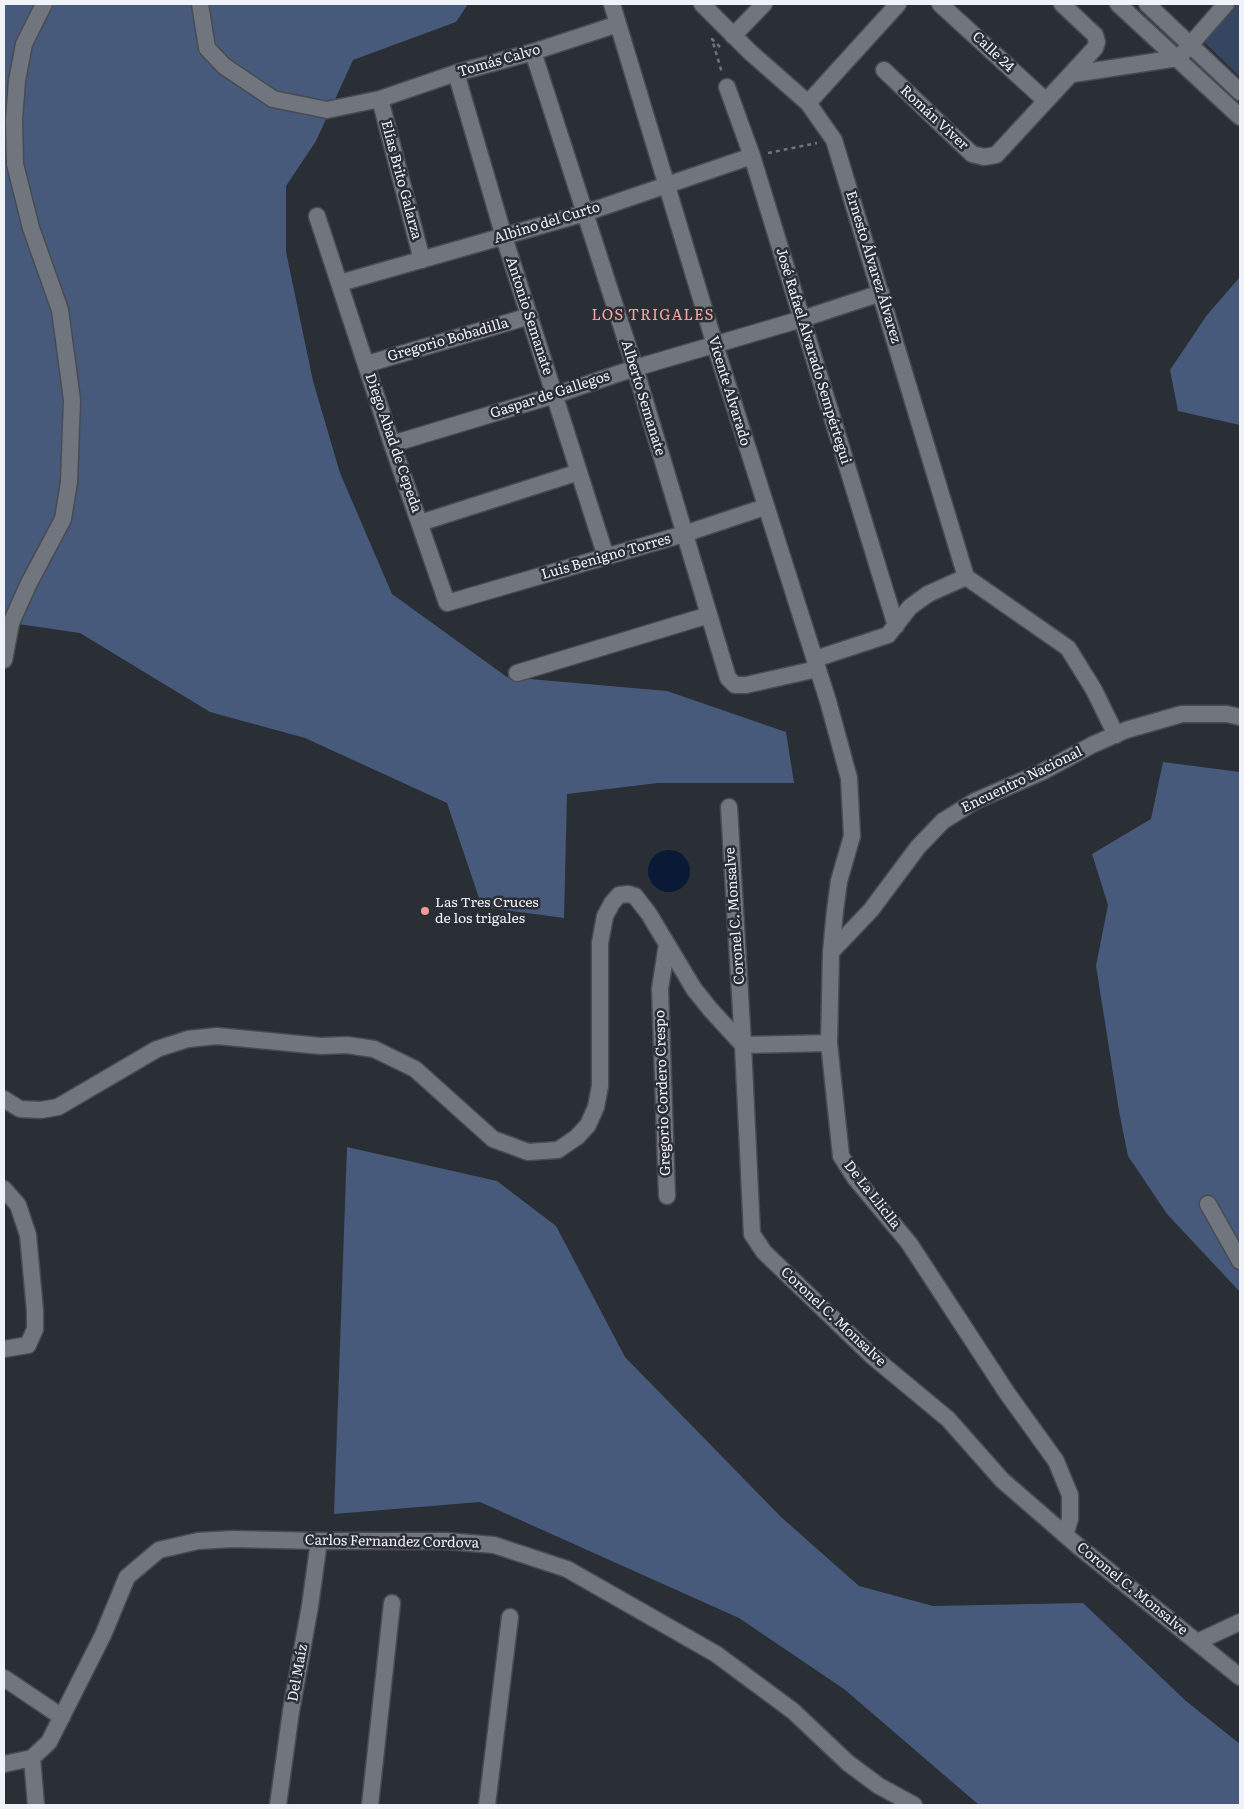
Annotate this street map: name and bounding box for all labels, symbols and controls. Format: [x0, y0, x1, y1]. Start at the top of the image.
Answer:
street label: Calle 24 [969, 28, 1017, 76]
street label: Tomás Calvo [456, 41, 542, 81]
street label: Román Viver [896, 82, 972, 154]
street label: Elías Brito Galarza [377, 119, 425, 241]
street label: Ernesto Álvarez Álvarez [842, 189, 904, 345]
street label: Albino del Curto [492, 199, 602, 247]
street label: José Rafael Alvarado Sempértegui [772, 246, 854, 466]
street label: Antonio Semanate [502, 255, 556, 377]
district label: LOS TRIGALES [590, 307, 716, 325]
street label: Gregorio Bobadilla [385, 315, 511, 365]
street label: Vicente Alvarado [704, 334, 754, 448]
street label: Alberto Semanate [617, 338, 669, 458]
street label: Gaspar de Gallegos [488, 368, 612, 422]
street label: Diego Abad de Cepeda [361, 371, 425, 515]
street label: Luis Benigno Torres [540, 531, 672, 583]
street label: Encuentro Nacional [959, 743, 1085, 817]
street label: Coronel C. Monsalve [722, 847, 748, 985]
place label: Las Tres Cruces de los trigales [435, 895, 539, 928]
marker: Las Tres Cruces de los trigales [419, 905, 431, 917]
street label: Gregorio Cordero Crespo [652, 1010, 674, 1176]
street label: De La Lliclla [840, 1158, 904, 1232]
street label: Coronel C. Monsalve [777, 1264, 889, 1370]
street label: Carlos Fernandez Cordova [305, 1532, 479, 1552]
street label: Coronel C. Monsalve [1073, 1539, 1191, 1639]
street label: Del Maíz [285, 1643, 311, 1703]

